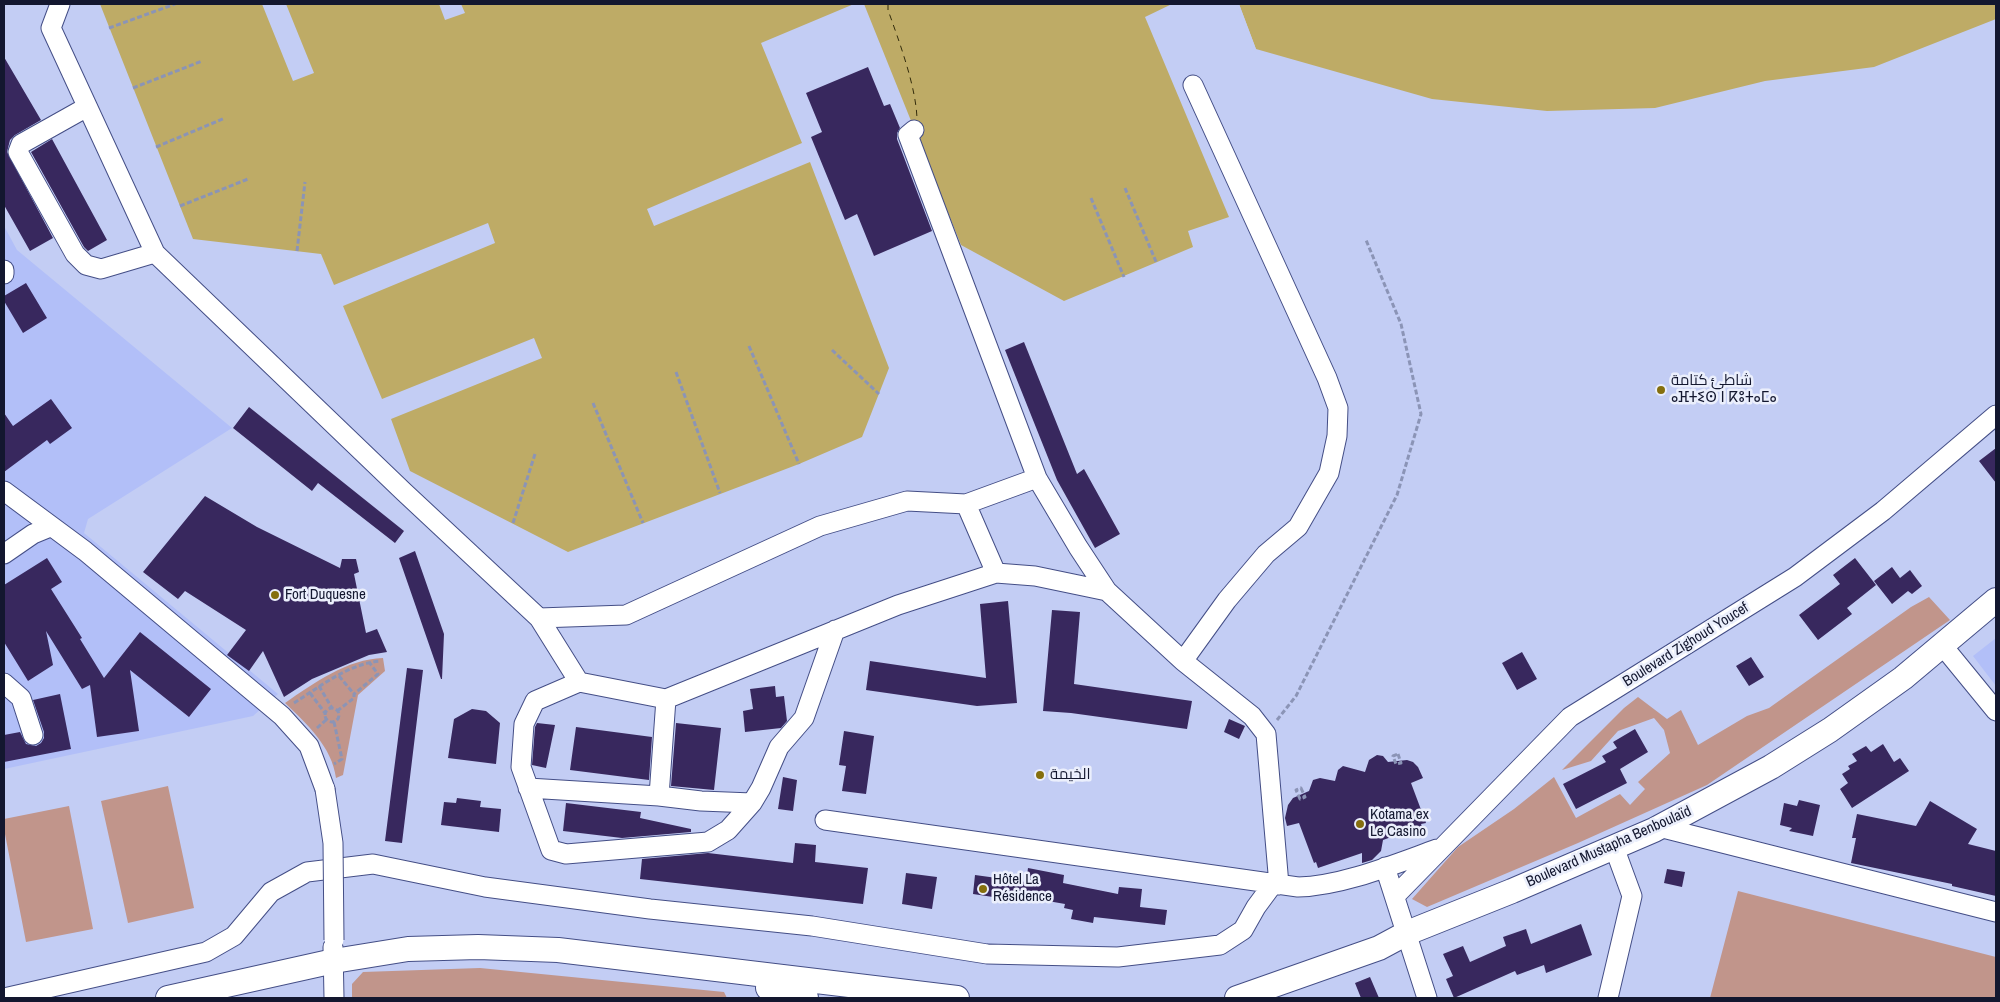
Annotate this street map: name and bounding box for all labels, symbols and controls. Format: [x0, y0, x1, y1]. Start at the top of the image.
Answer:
place label: شاطئ كتامة ⴰⴼⵜⵉⵙ ⵏ ⴽⵓⵜⴰⵎⴰ [1671, 372, 1777, 407]
marker: شاطئ كتامة ⴰⴼⵜⵉⵙ ⵏ ⴽⵓⵜⴰⵎⴰ [1655, 384, 1667, 396]
place label: Fort Duquesne [285, 586, 366, 604]
marker: Fort Duquesne [269, 589, 281, 601]
street label: Boulevard Zighoud Youcef [1620, 599, 1752, 691]
place label: الخيمة [1050, 766, 1090, 784]
marker: الخيمة [1034, 769, 1046, 781]
street label: Boulevard Mustapha Benboulaïd [1524, 802, 1694, 892]
place label: Kotama ex Le Casino [1370, 806, 1429, 841]
marker: Kotama ex Le Casino [1354, 818, 1366, 830]
place label: Hôtel La Résidence [993, 871, 1052, 906]
marker: Hôtel La Résidence [977, 883, 989, 895]

